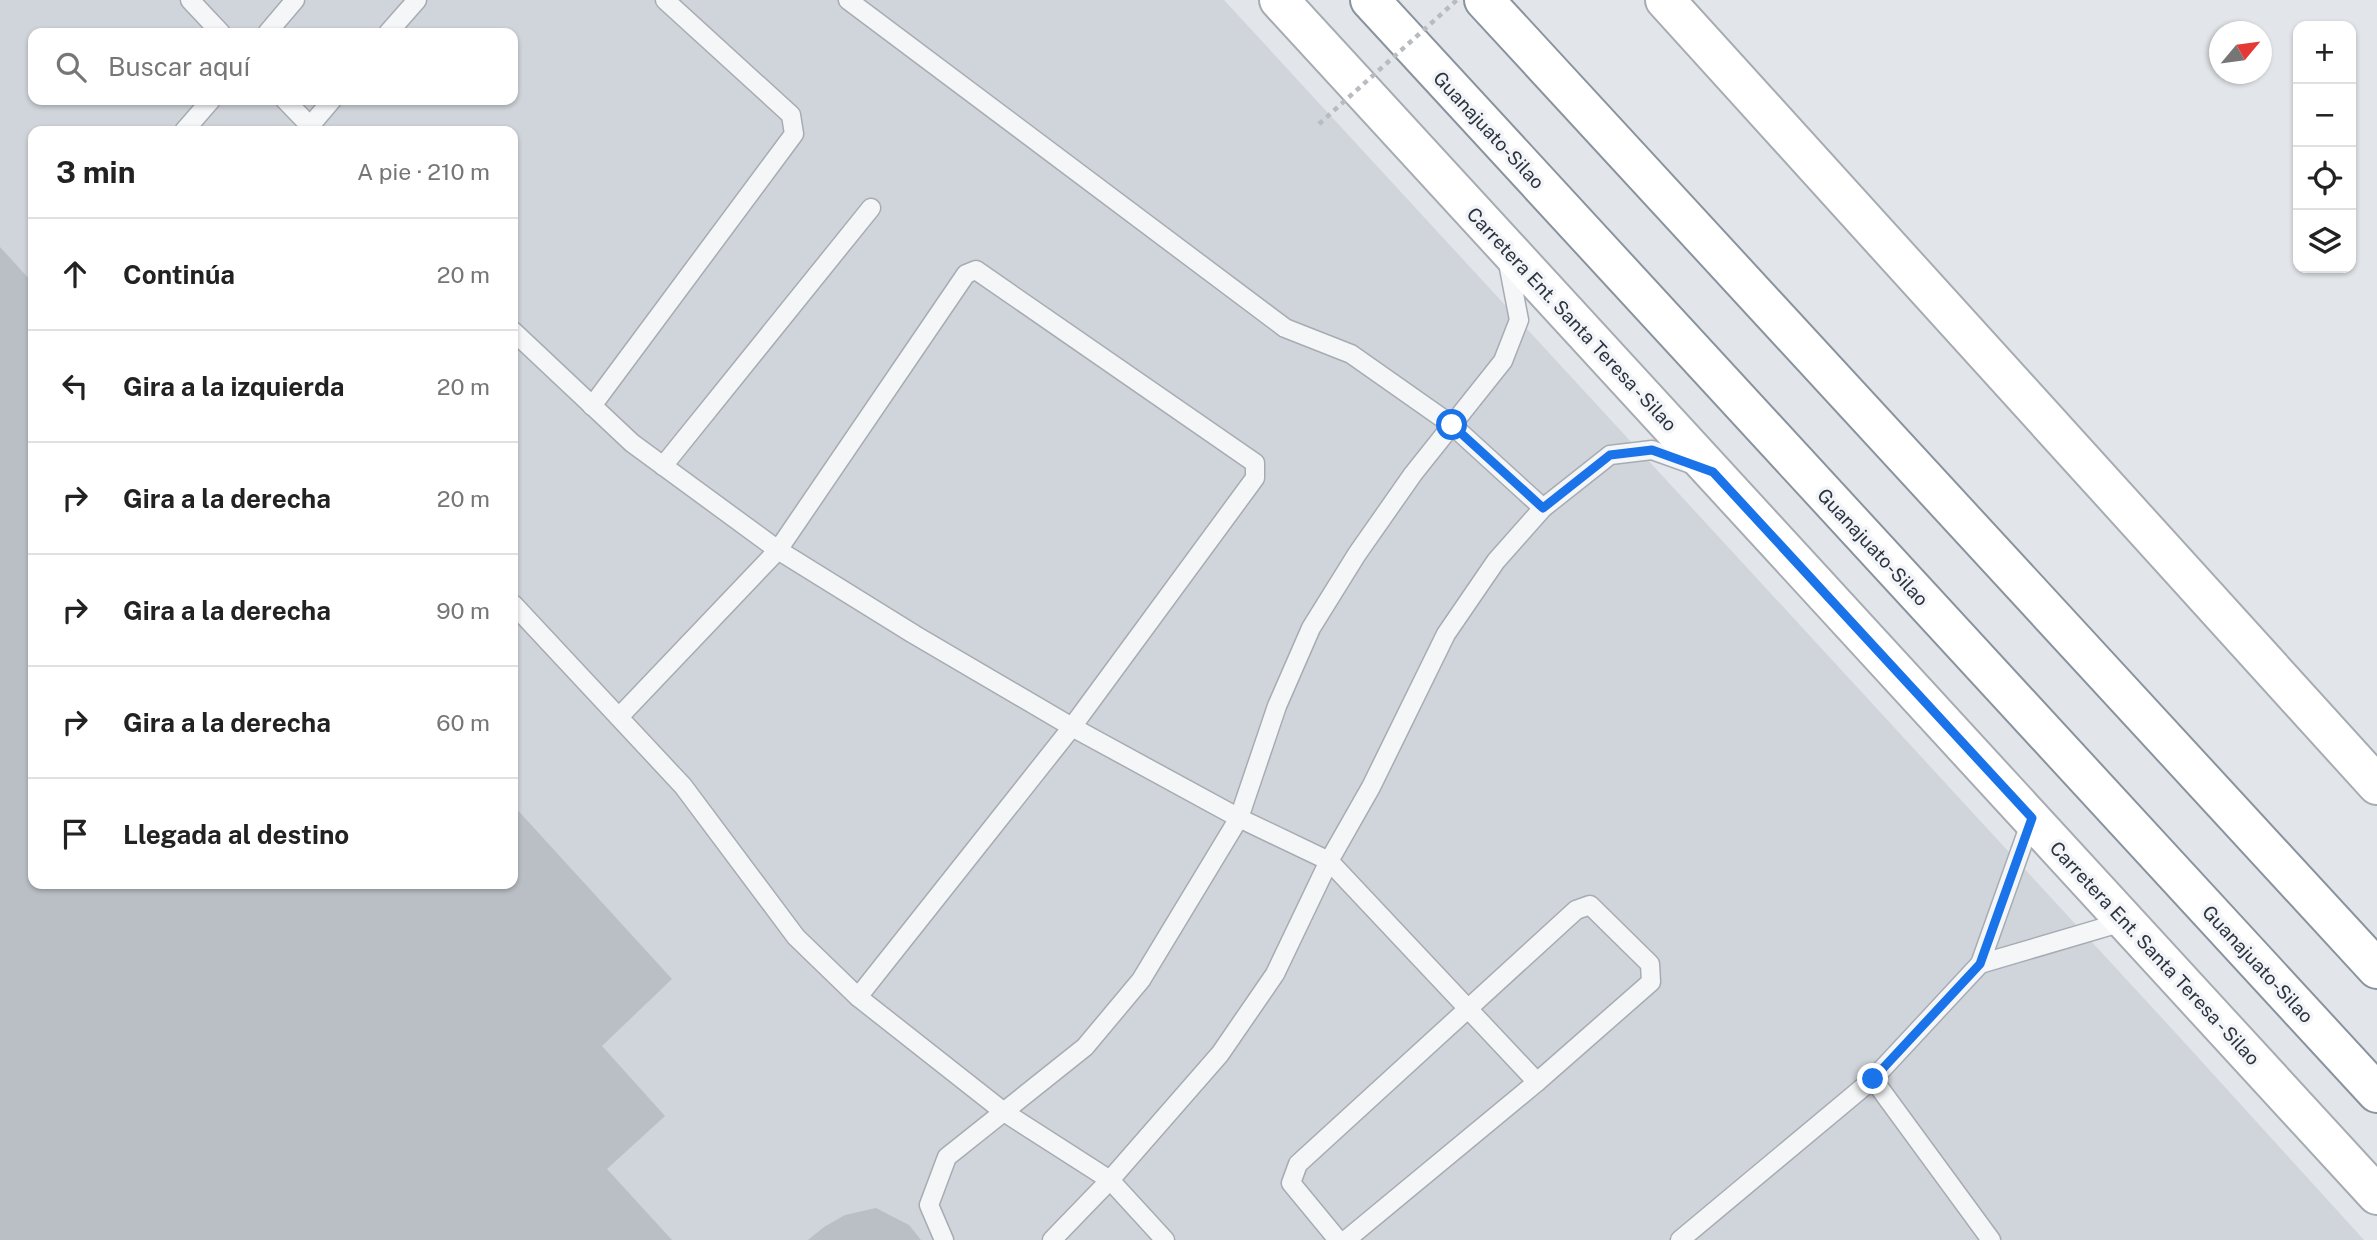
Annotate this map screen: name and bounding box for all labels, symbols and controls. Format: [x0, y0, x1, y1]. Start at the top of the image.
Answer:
north arrow [2209, 21, 2272, 84]
map controls [2293, 21, 2356, 273]
button: + [2293, 21, 2356, 84]
search box [28, 28, 518, 105]
icon: search [52, 48, 90, 86]
text: Buscar aquí [108, 51, 250, 82]
street label: Guanajuato-Silao [1429, 67, 1549, 193]
button: − [2293, 84, 2356, 147]
button: locate [2293, 147, 2356, 210]
text: 3 min [56, 154, 135, 190]
text: A pie · 210 m [357, 158, 490, 185]
street label: Carretera Ent. Santa Teresa - Silao [1463, 203, 1681, 435]
button: layers [2293, 210, 2356, 273]
icon: ahead [56, 255, 94, 293]
text: Continúa [123, 259, 235, 290]
text: 20 m [437, 261, 490, 288]
icon: left [56, 367, 94, 405]
text: Gira a la izquierda [123, 371, 345, 402]
text: 20 m [437, 373, 490, 400]
route start [1436, 409, 1467, 440]
icon: right [56, 479, 94, 517]
text: Gira a la derecha [123, 483, 331, 514]
street label: Guanajuato-Silao [1813, 484, 1933, 610]
text: 20 m [437, 485, 490, 512]
icon: right [56, 591, 94, 629]
text: Gira a la derecha [123, 595, 331, 626]
text: 90 m [436, 597, 490, 624]
icon: right [56, 703, 94, 741]
text: Gira a la derecha [123, 707, 331, 738]
text: 60 m [436, 709, 490, 736]
icon: arrive [56, 815, 94, 853]
text: Llegada al destino [123, 819, 349, 850]
street label: Carretera Ent. Santa Teresa - Silao [2046, 837, 2264, 1069]
street label: Guanajuato-Silao [2198, 901, 2318, 1027]
route end [1857, 1063, 1888, 1094]

